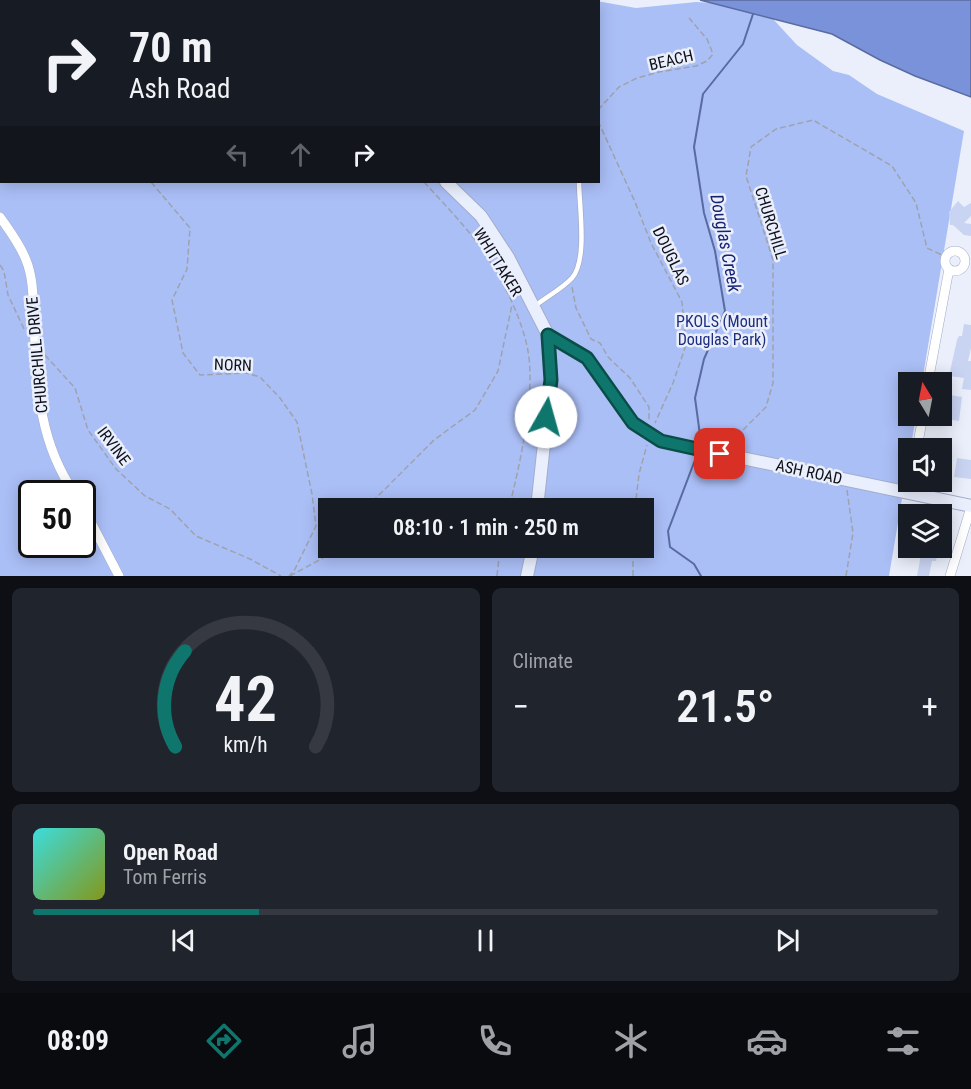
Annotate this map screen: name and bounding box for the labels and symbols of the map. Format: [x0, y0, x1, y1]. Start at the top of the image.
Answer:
street label: BEACH [647, 46, 695, 74]
street label: CHURCHILL [751, 185, 791, 262]
water label: Douglas Creek [706, 192, 746, 295]
street label: DOUGLAS [649, 224, 693, 288]
street label: WHITTAKER [470, 225, 527, 300]
street label: CHURCHILL DRIVE [22, 296, 52, 414]
park label: PKOLS (Mount Douglas Park) [676, 312, 768, 349]
street label: NORN [214, 355, 252, 375]
north arrow [898, 372, 952, 426]
position arrow [514, 385, 578, 449]
street label: IRVINE [93, 423, 135, 469]
pin [694, 428, 745, 479]
street label: ASH ROAD [774, 456, 844, 488]
speed limit sign: 50 [18, 480, 96, 558]

